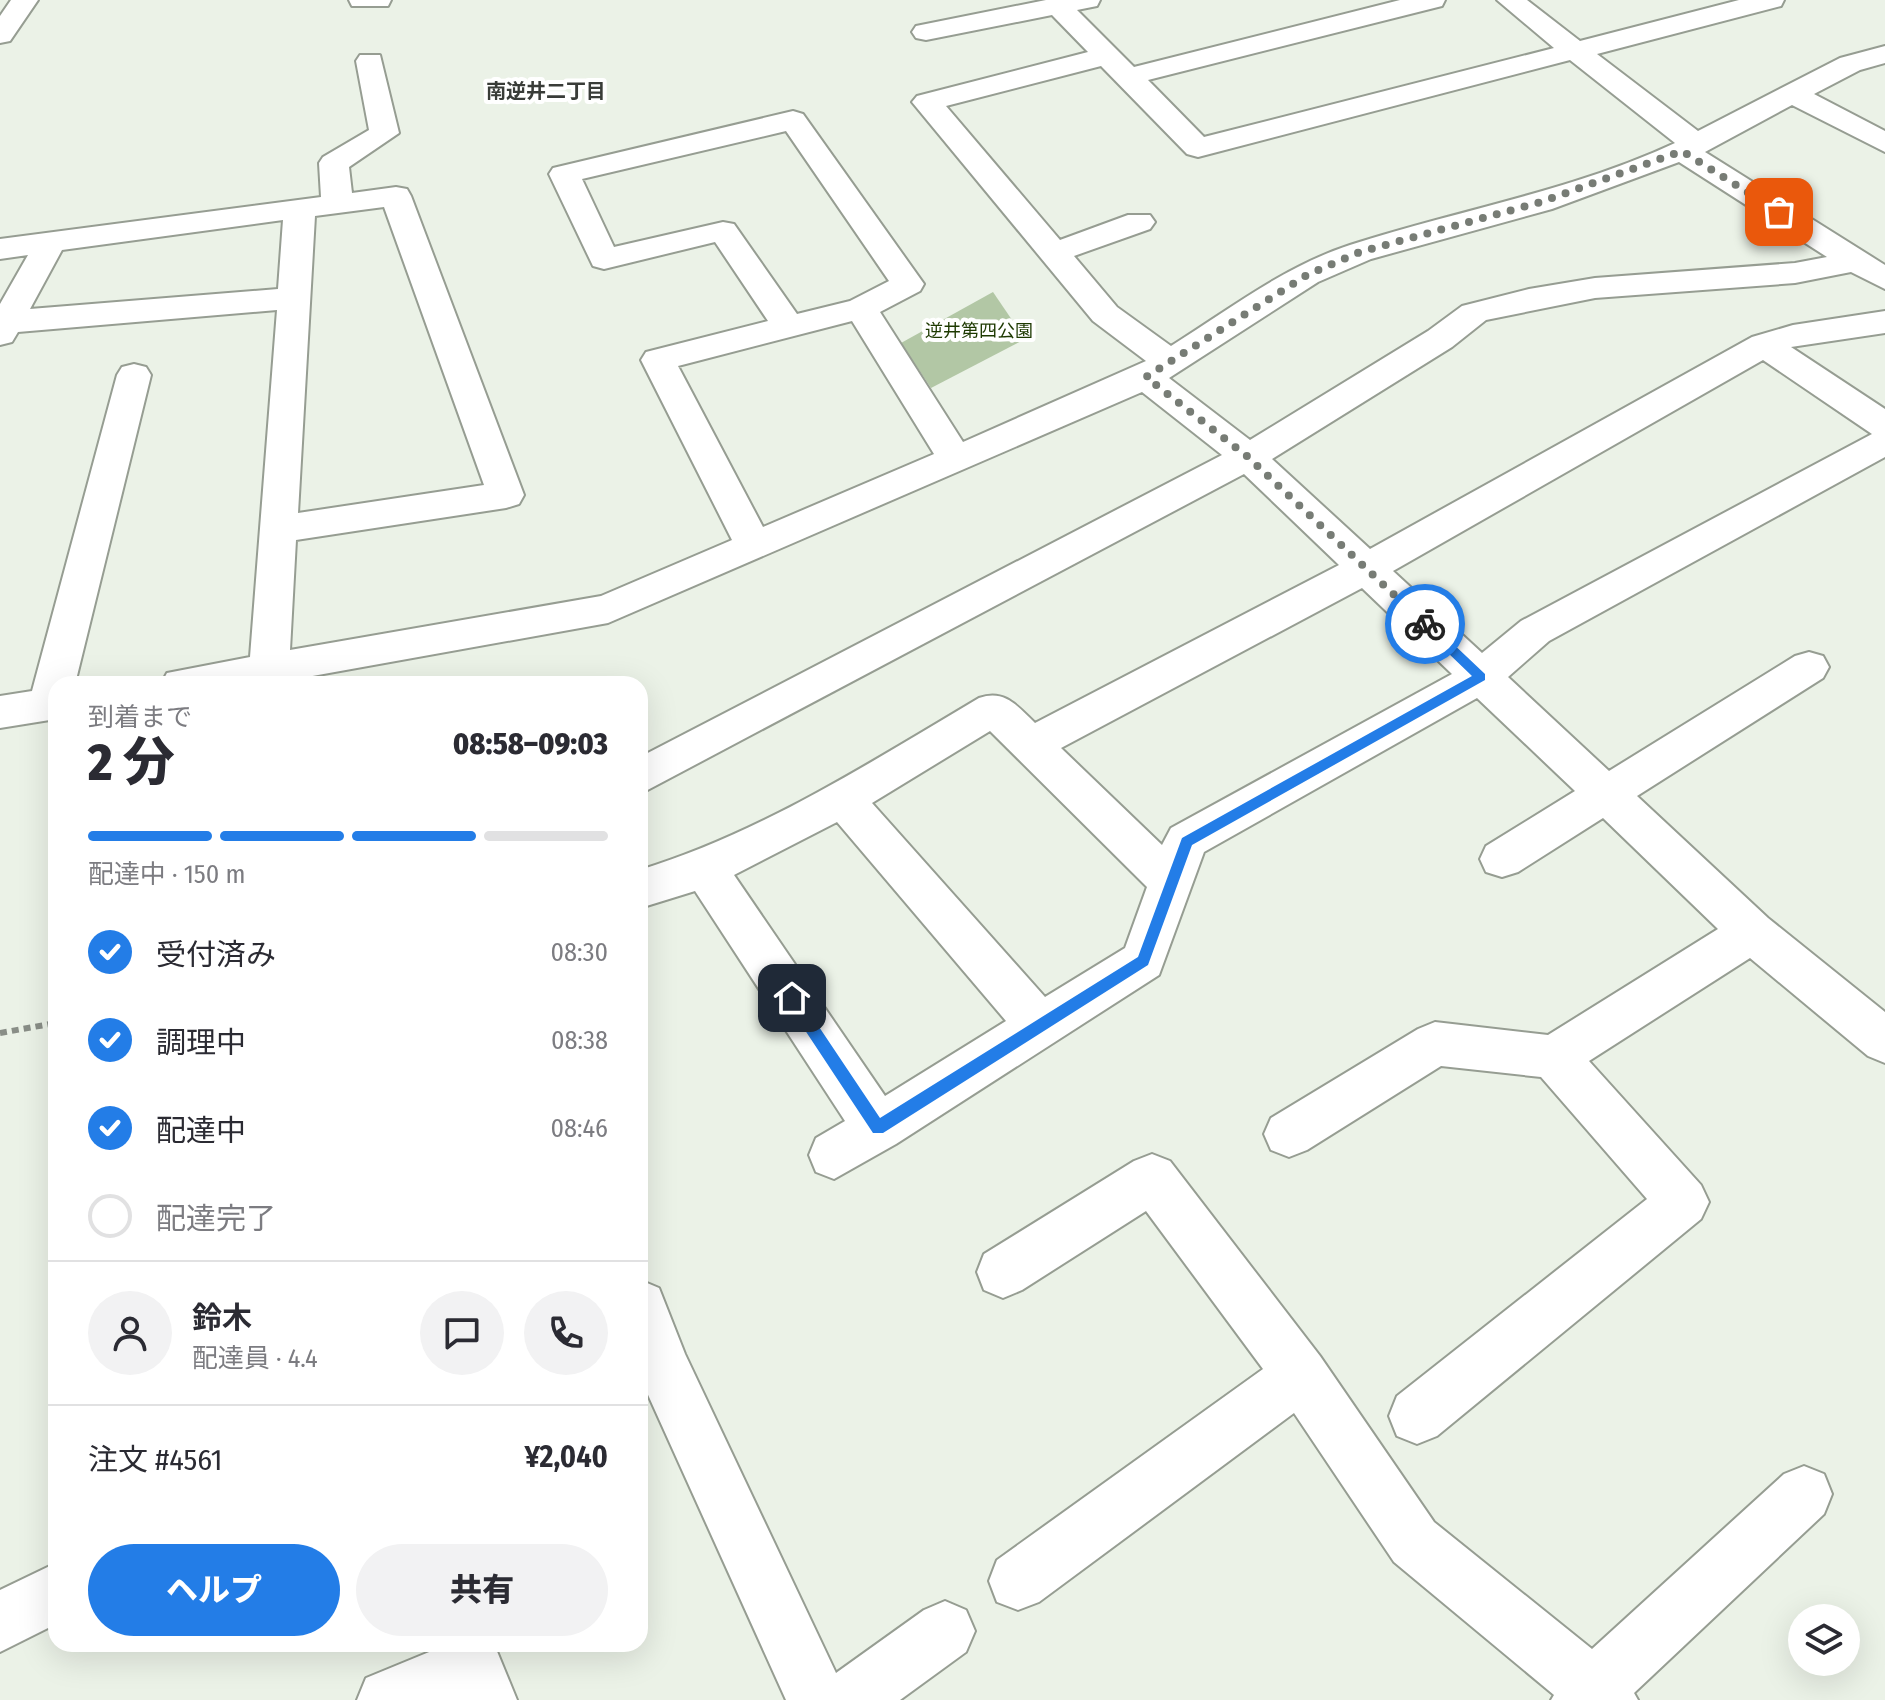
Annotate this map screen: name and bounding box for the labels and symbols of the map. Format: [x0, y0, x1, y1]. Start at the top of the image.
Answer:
district label: 南逆井二丁目 [486, 79, 606, 103]
pin [1745, 178, 1813, 246]
park label: 逆井第四公園 [925, 320, 1033, 342]
courier [1385, 584, 1465, 664]
pin [758, 964, 826, 1032]

